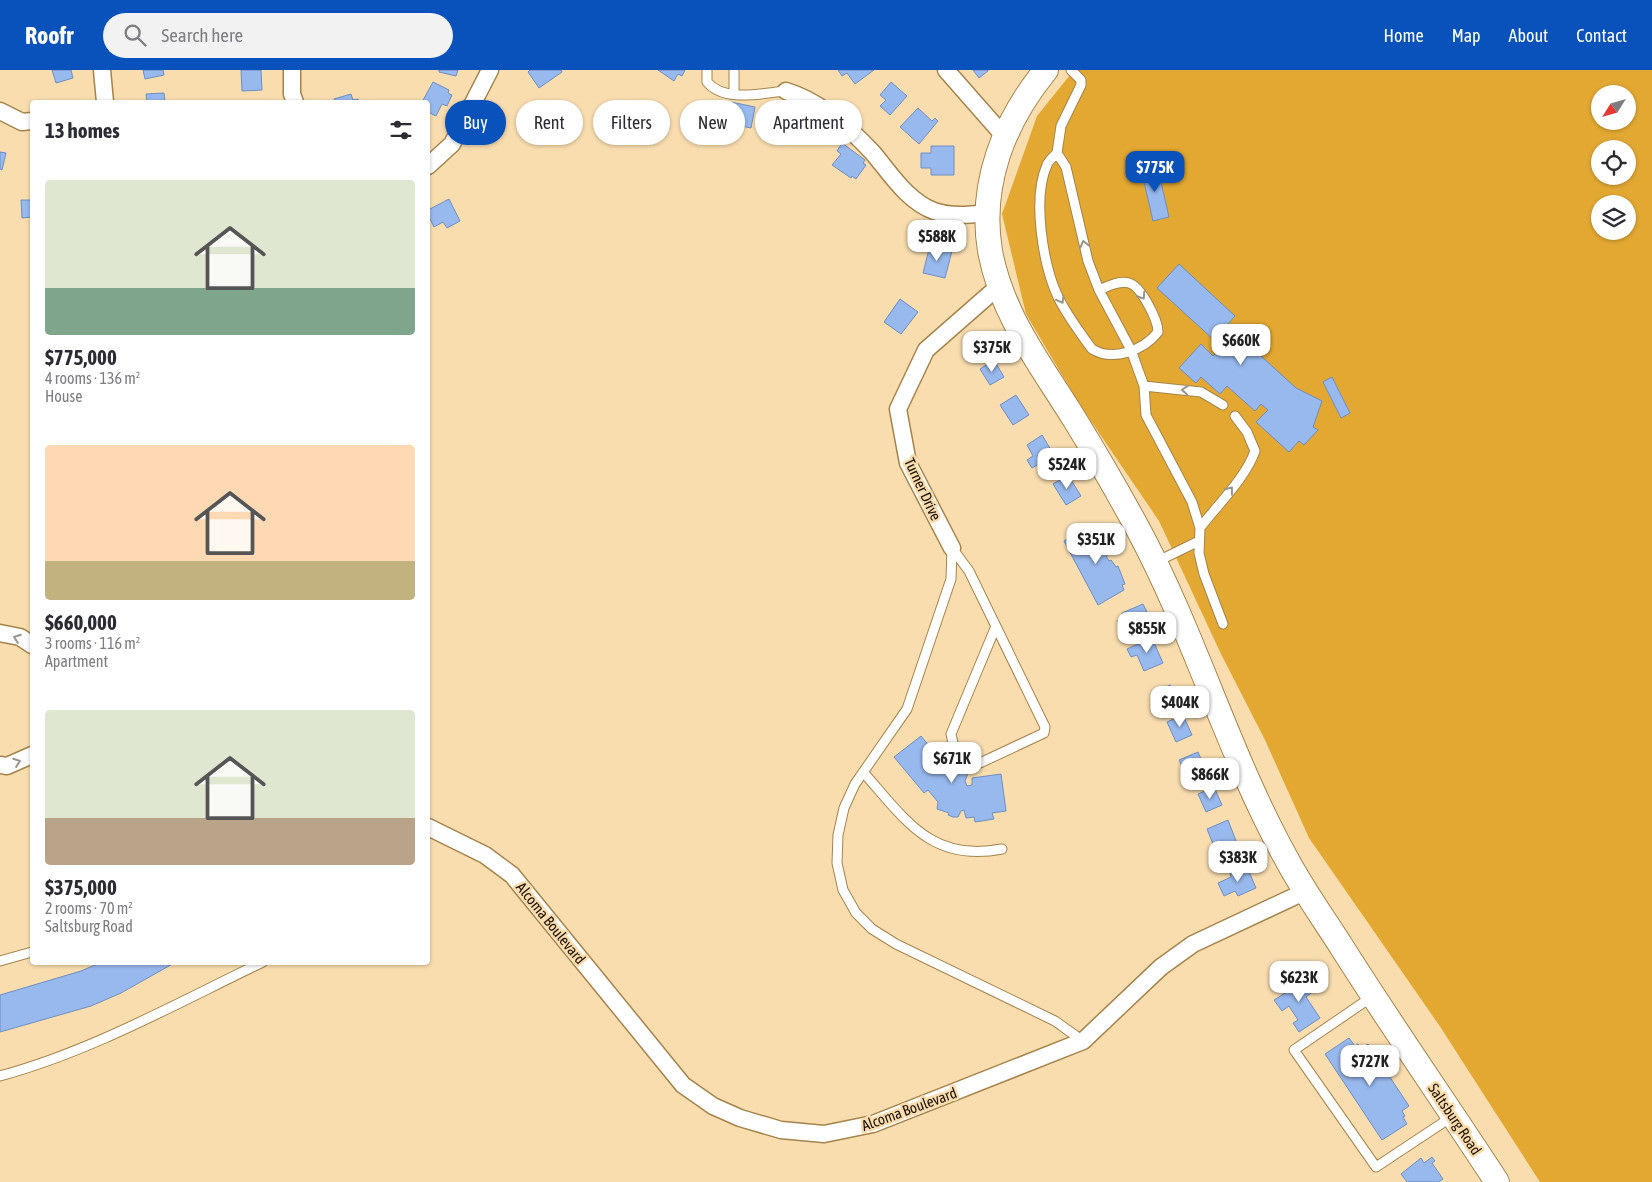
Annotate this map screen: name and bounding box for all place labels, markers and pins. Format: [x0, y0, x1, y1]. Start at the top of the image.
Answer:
pin: $775K [1120, 150, 1190, 193]
pin: $588K [902, 220, 972, 262]
pin: $660K [1206, 324, 1276, 366]
pin: $375K [957, 330, 1027, 373]
pin: $524K [1032, 448, 1102, 490]
pin: $351K [1061, 522, 1131, 565]
pin: $855K [1112, 612, 1182, 654]
pin: $404K [1145, 686, 1215, 728]
pin: $671K [917, 742, 987, 784]
pin: $866K [1175, 758, 1245, 800]
pin: $383K [1203, 840, 1273, 883]
pin: $623K [1264, 960, 1334, 1003]
pin: $727K [1335, 1044, 1405, 1087]

